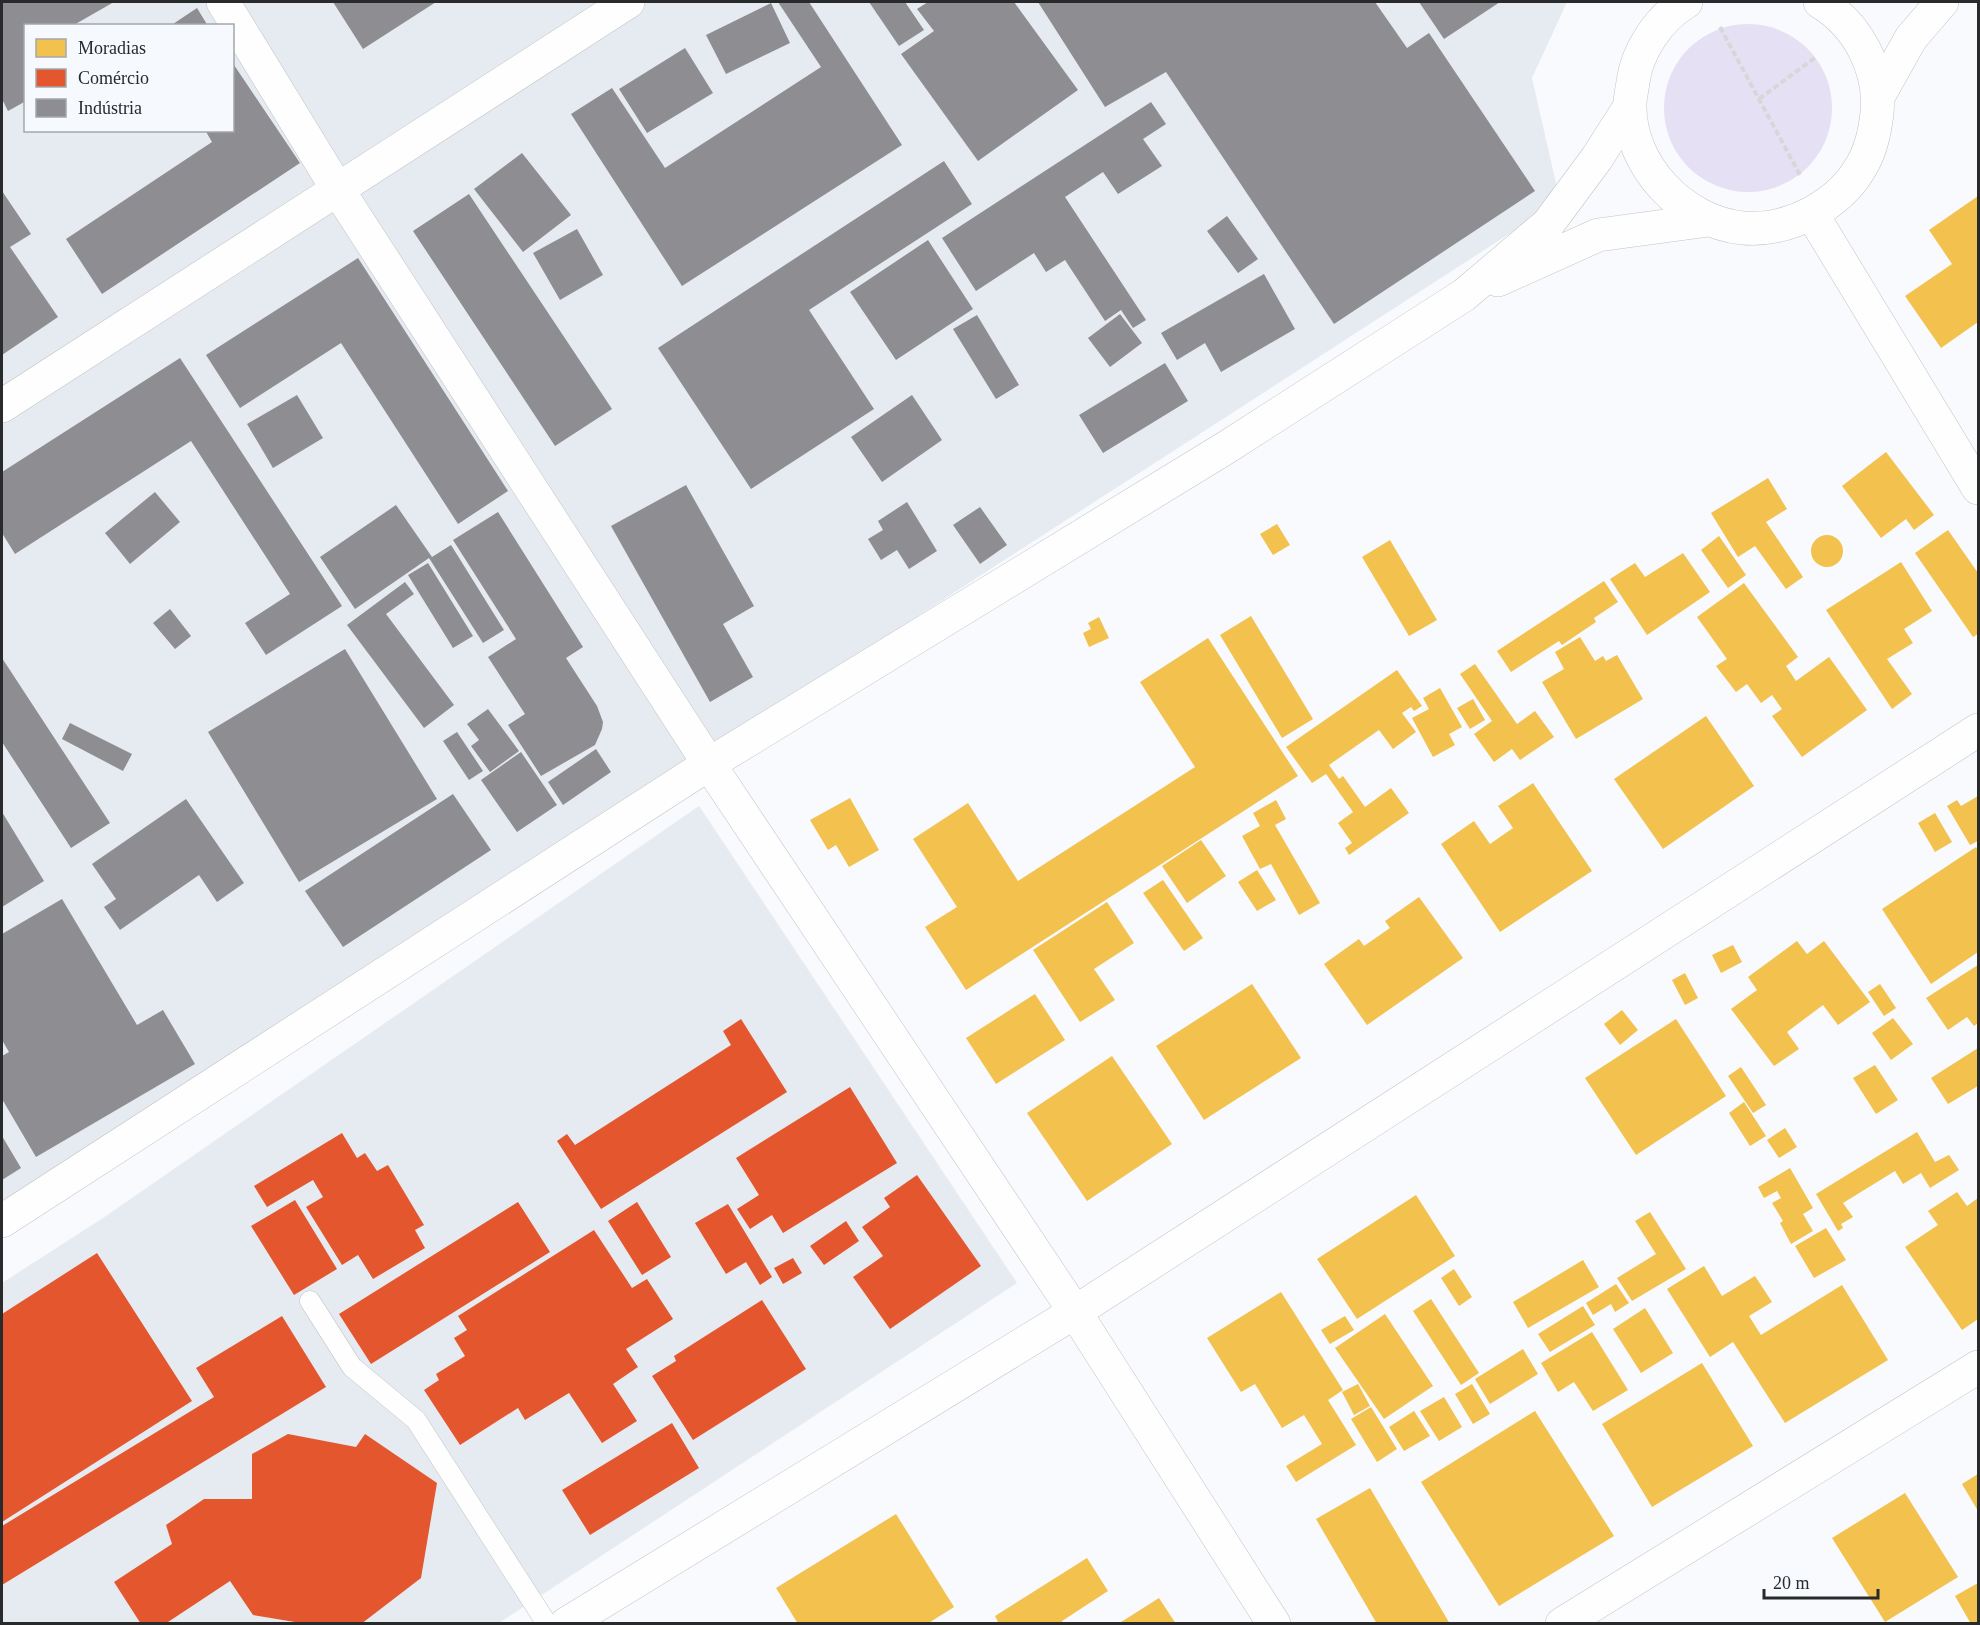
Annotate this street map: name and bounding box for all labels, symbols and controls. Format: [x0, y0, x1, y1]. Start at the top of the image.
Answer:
legend [24, 24, 234, 132]
text: Moradias [78, 38, 146, 58]
text: Comércio [78, 68, 149, 88]
text: Indústria [78, 98, 142, 118]
scale bar [1764, 1562, 1878, 1600]
text: 20 m [1773, 1573, 1810, 1593]

